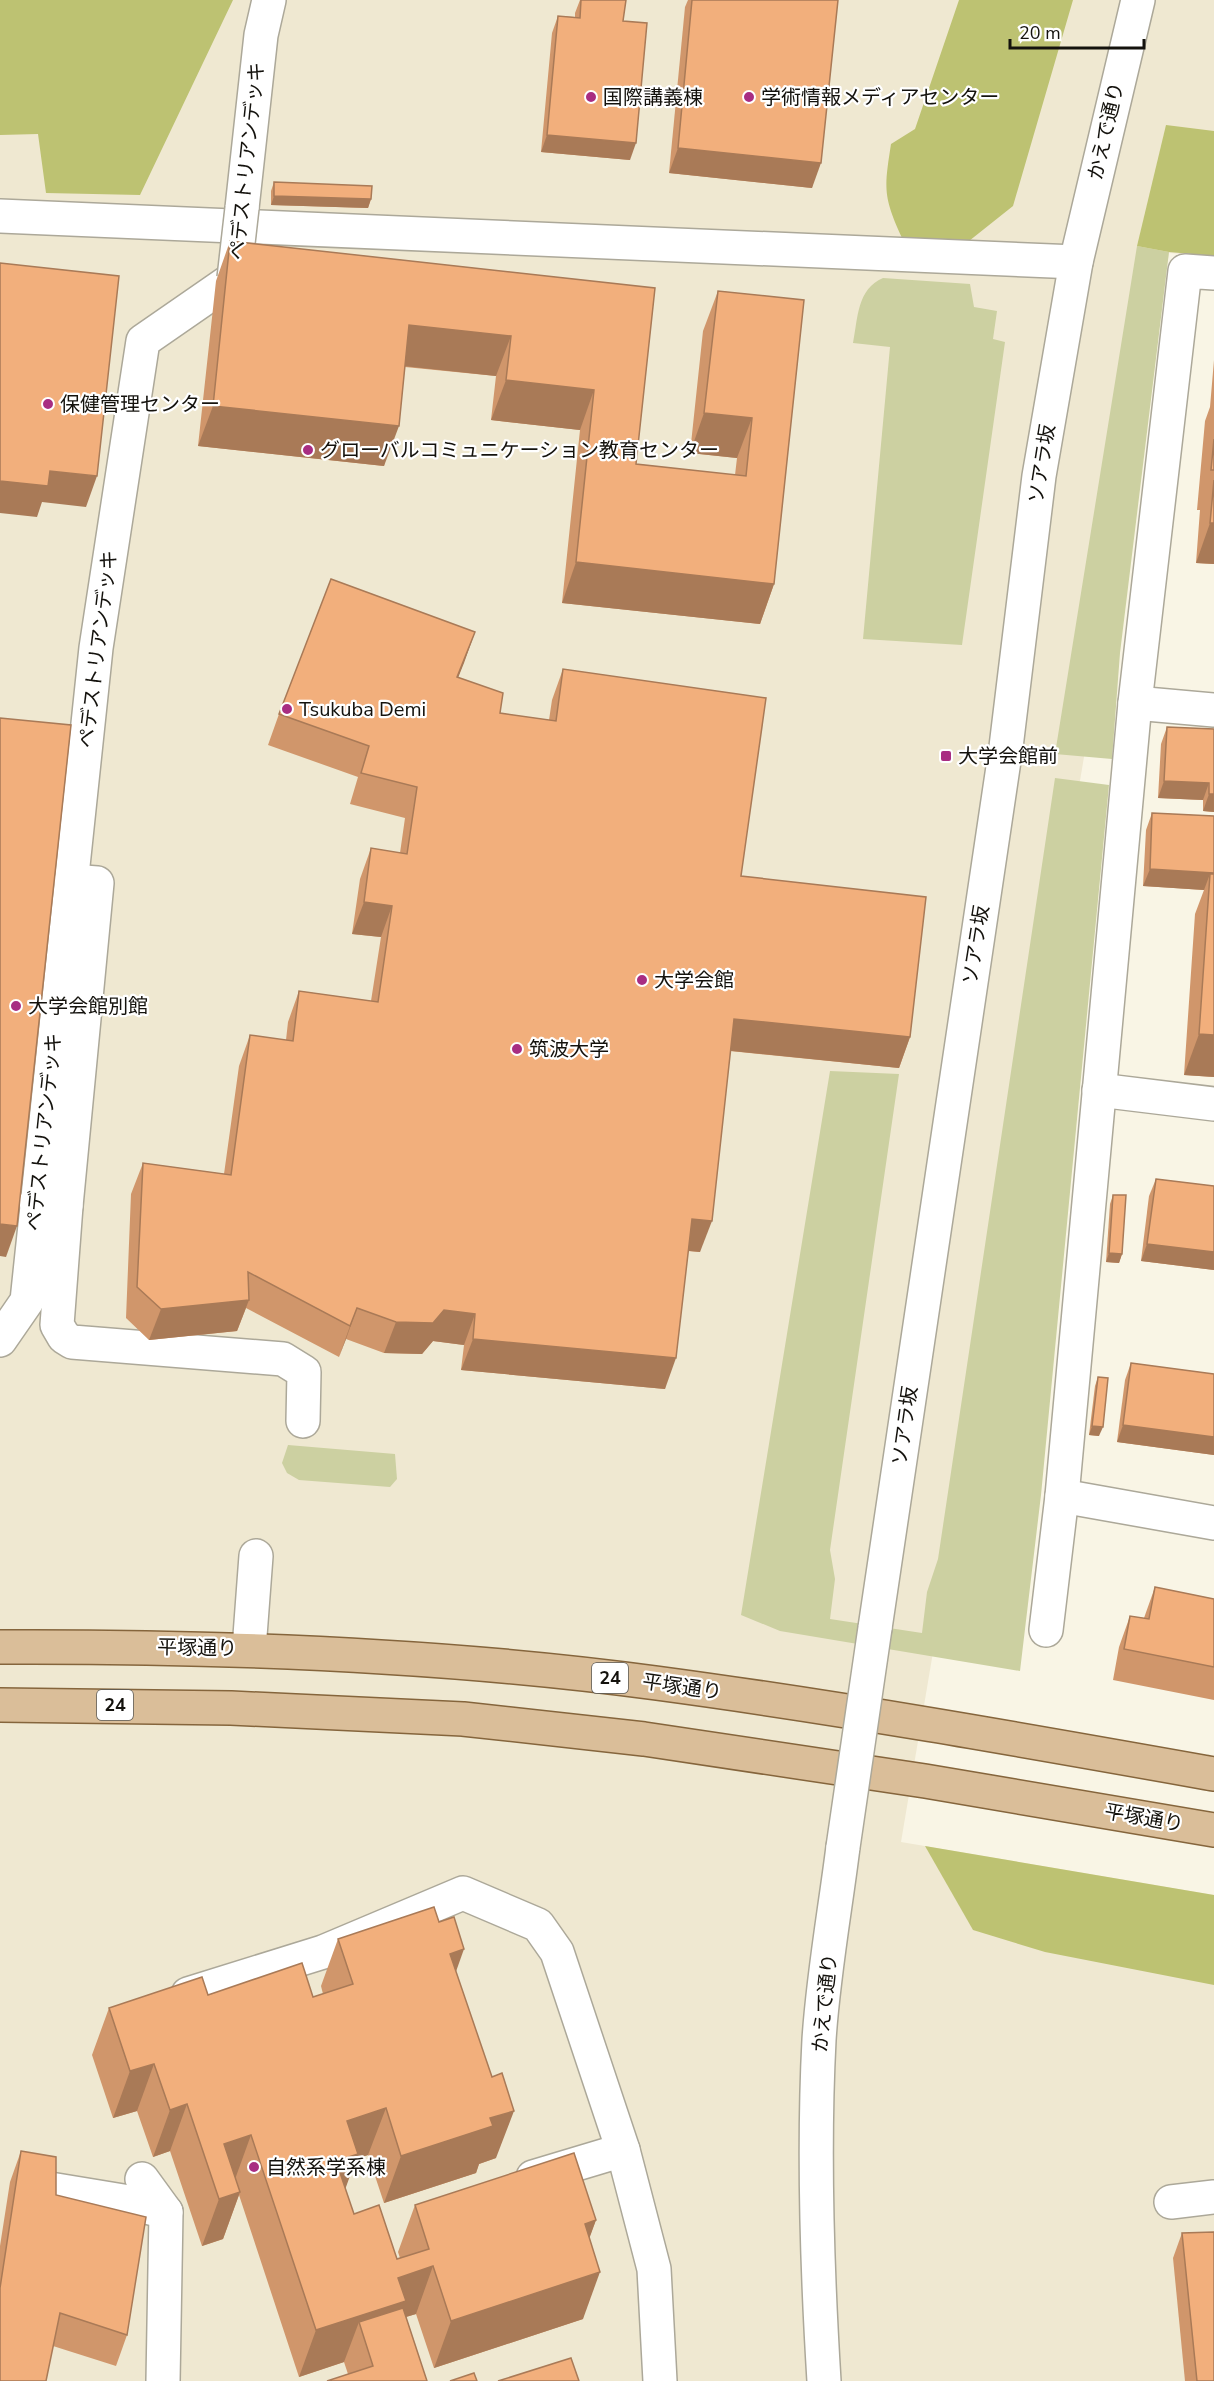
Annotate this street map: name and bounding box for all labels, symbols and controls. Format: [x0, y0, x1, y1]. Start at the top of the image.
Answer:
scale bar [1010, 12, 1144, 50]
text: 20 m [1019, 21, 1061, 45]
street label: ペデストリアンデッキ [223, 61, 271, 261]
street label: かえで通り [1082, 80, 1130, 182]
place label: 国際講義棟 [603, 84, 703, 111]
place label: 学術情報メディアセンター [761, 84, 999, 111]
marker: 国際講義棟 [584, 90, 598, 104]
marker: 学術情報メディアセンター [742, 90, 756, 104]
place label: 保健管理センター [60, 391, 220, 418]
marker: 保健管理センター [41, 397, 55, 411]
street label: ソアラ坂 [1022, 422, 1062, 506]
place label: グローバルコミュニケーション教育センター [320, 437, 719, 464]
marker: グローバルコミュニケーション教育センター [301, 443, 315, 457]
street label: ペデストリアンデッキ [72, 548, 124, 750]
place label: Tsukuba Demi [299, 696, 426, 723]
marker: Tsukuba Demi [280, 702, 294, 716]
place label: 大学会館前 [958, 743, 1058, 770]
marker: 大学会館前 [939, 749, 953, 763]
street label: ソアラ坂 [956, 903, 996, 987]
place label: 大学会館 [654, 967, 734, 994]
marker: 大学会館 [635, 973, 649, 987]
place label: 大学会館別館 [28, 993, 148, 1020]
marker: 大学会館別館 [9, 999, 23, 1013]
street label: ペデストリアンデッキ [20, 1032, 68, 1232]
place label: 筑波大学 [529, 1036, 609, 1063]
marker: 筑波大学 [510, 1042, 524, 1056]
street label: ソアラ坂 [886, 1385, 924, 1467]
street label: 平塚通り [157, 1634, 237, 1662]
road number: 24 [592, 1663, 628, 1693]
street label: 平塚通り [641, 1668, 723, 1706]
road number: 24 [97, 1690, 133, 1720]
street label: 平塚通り [1102, 1798, 1186, 1838]
street label: かえで通り [806, 1952, 844, 2054]
place label: 自然系学系棟 [266, 2154, 386, 2181]
marker: 自然系学系棟 [247, 2160, 261, 2174]

